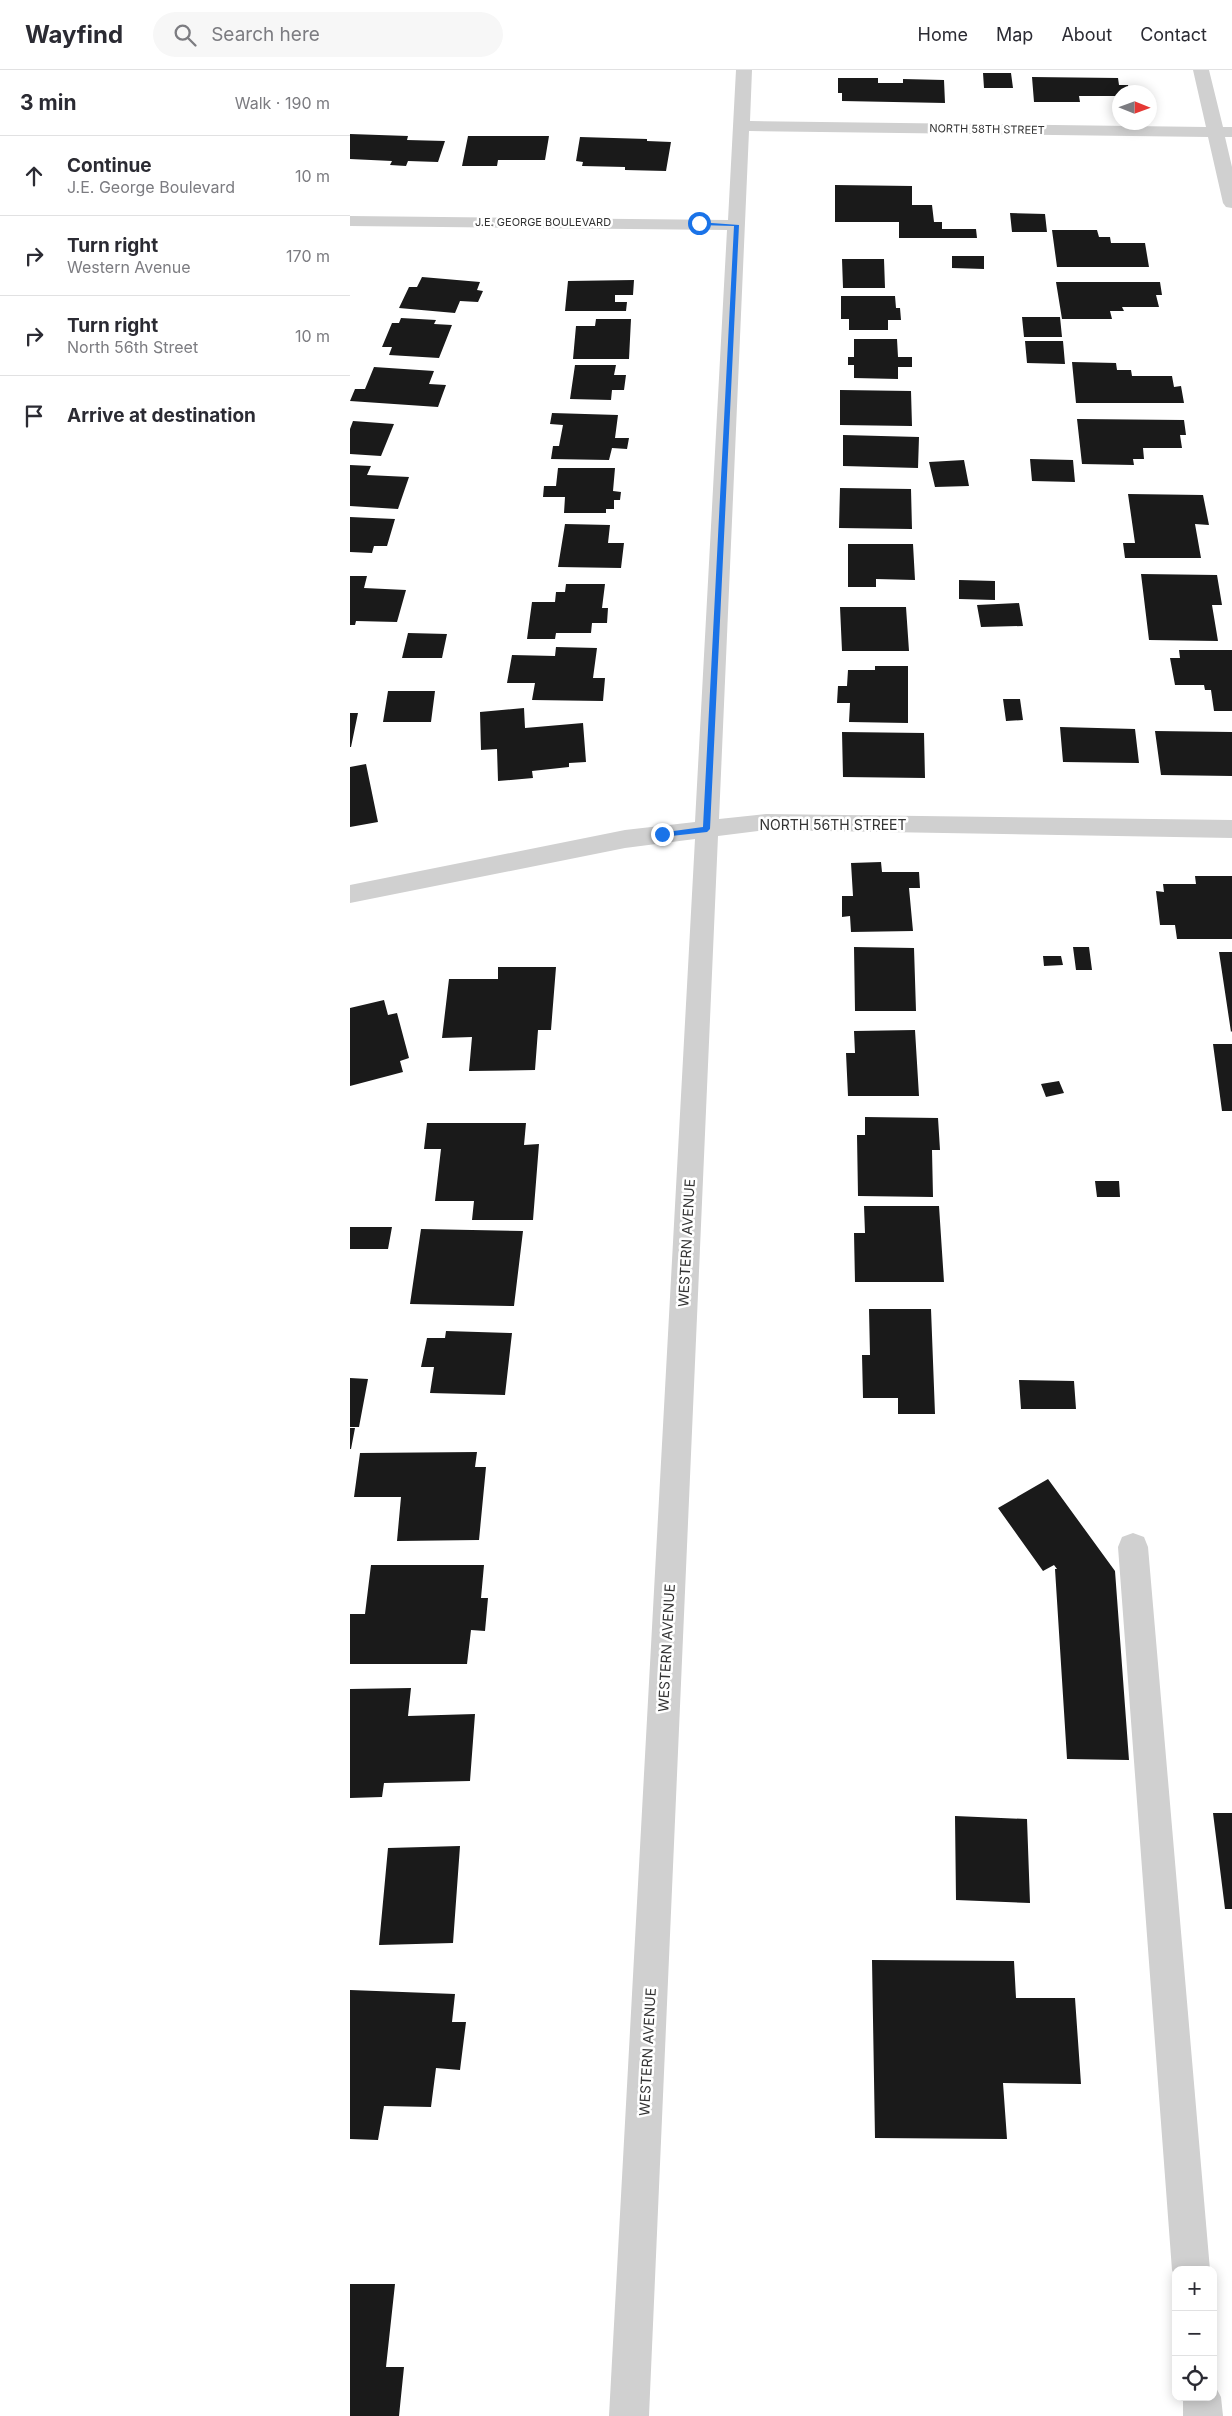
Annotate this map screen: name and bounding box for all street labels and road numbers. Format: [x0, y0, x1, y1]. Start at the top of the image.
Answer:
street label: NORTH 58TH STREET [929, 121, 1045, 137]
street label: J.E. GEORGE BOULEVARD [475, 215, 611, 229]
street label: NORTH 56TH STREET [759, 816, 907, 833]
street label: WESTERN AVENUE [674, 1178, 698, 1308]
street label: WESTERN AVENUE [654, 1583, 678, 1713]
street label: WESTERN AVENUE [635, 1987, 659, 2117]

